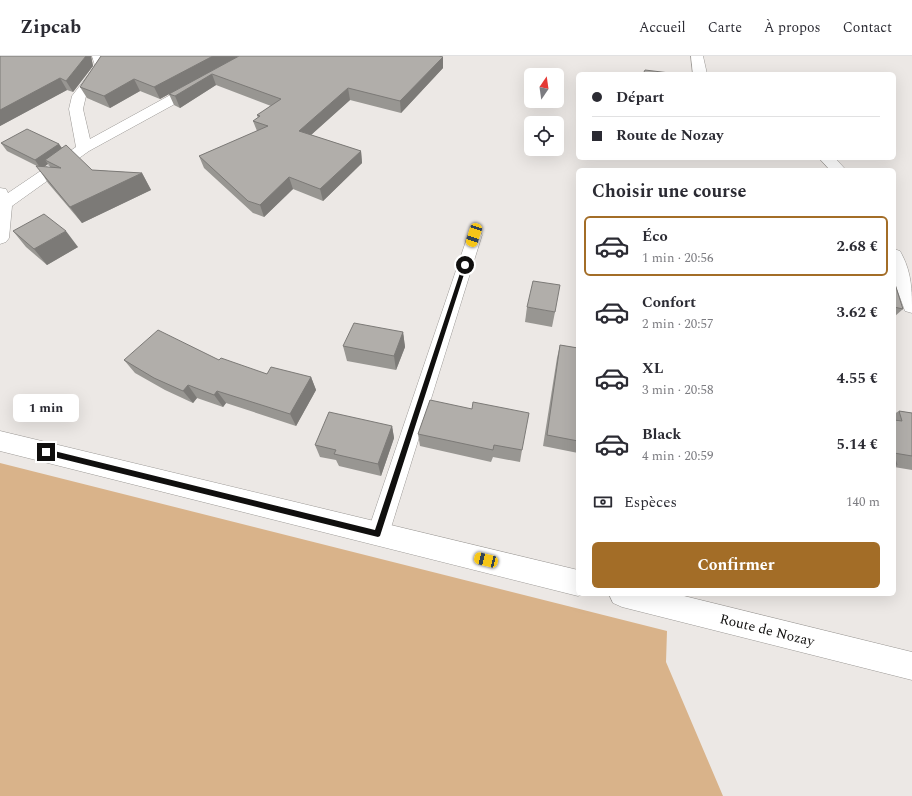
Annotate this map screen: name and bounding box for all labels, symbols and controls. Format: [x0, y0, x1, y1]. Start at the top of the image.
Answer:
text: Zipcab [20, 13, 81, 42]
text: Accueil [639, 17, 686, 38]
text: Carte [708, 17, 742, 38]
text: À propos [764, 17, 821, 38]
text: Contact [843, 17, 892, 38]
north arrow [524, 68, 564, 108]
map controls [524, 68, 564, 156]
text: Départ [616, 86, 664, 109]
button: locate [524, 116, 564, 156]
text: Route de Nozay [616, 124, 723, 147]
text: Choisir une course [592, 178, 746, 205]
car [465, 222, 483, 248]
text: Éco [642, 225, 668, 248]
icon: car [594, 228, 630, 264]
text: 2.68 € [837, 235, 878, 258]
text: 1 min · 20:56 [642, 248, 714, 268]
route start [456, 256, 474, 274]
text: Confort [642, 291, 696, 314]
icon: car [594, 294, 630, 330]
text: 3.62 € [837, 301, 878, 324]
text: 2 min · 20:57 [642, 314, 714, 334]
text: XL [642, 357, 663, 380]
icon: car [594, 360, 630, 396]
text: 4.55 € [837, 367, 878, 390]
text: 3 min · 20:58 [642, 380, 714, 400]
callout: 1 min [13, 394, 79, 422]
text: 1 min [29, 398, 63, 418]
text: Black [642, 423, 681, 446]
icon: car [594, 426, 630, 462]
text: 5.14 € [837, 433, 878, 456]
route end [37, 443, 55, 461]
text: 4 min · 20:59 [642, 446, 714, 466]
icon: cash [592, 491, 614, 513]
text: Espèces [624, 491, 677, 514]
text: 140 m [846, 492, 880, 512]
button: Confirmer [592, 542, 880, 588]
car [473, 551, 499, 569]
street label: Route de Nozay [717, 608, 818, 652]

